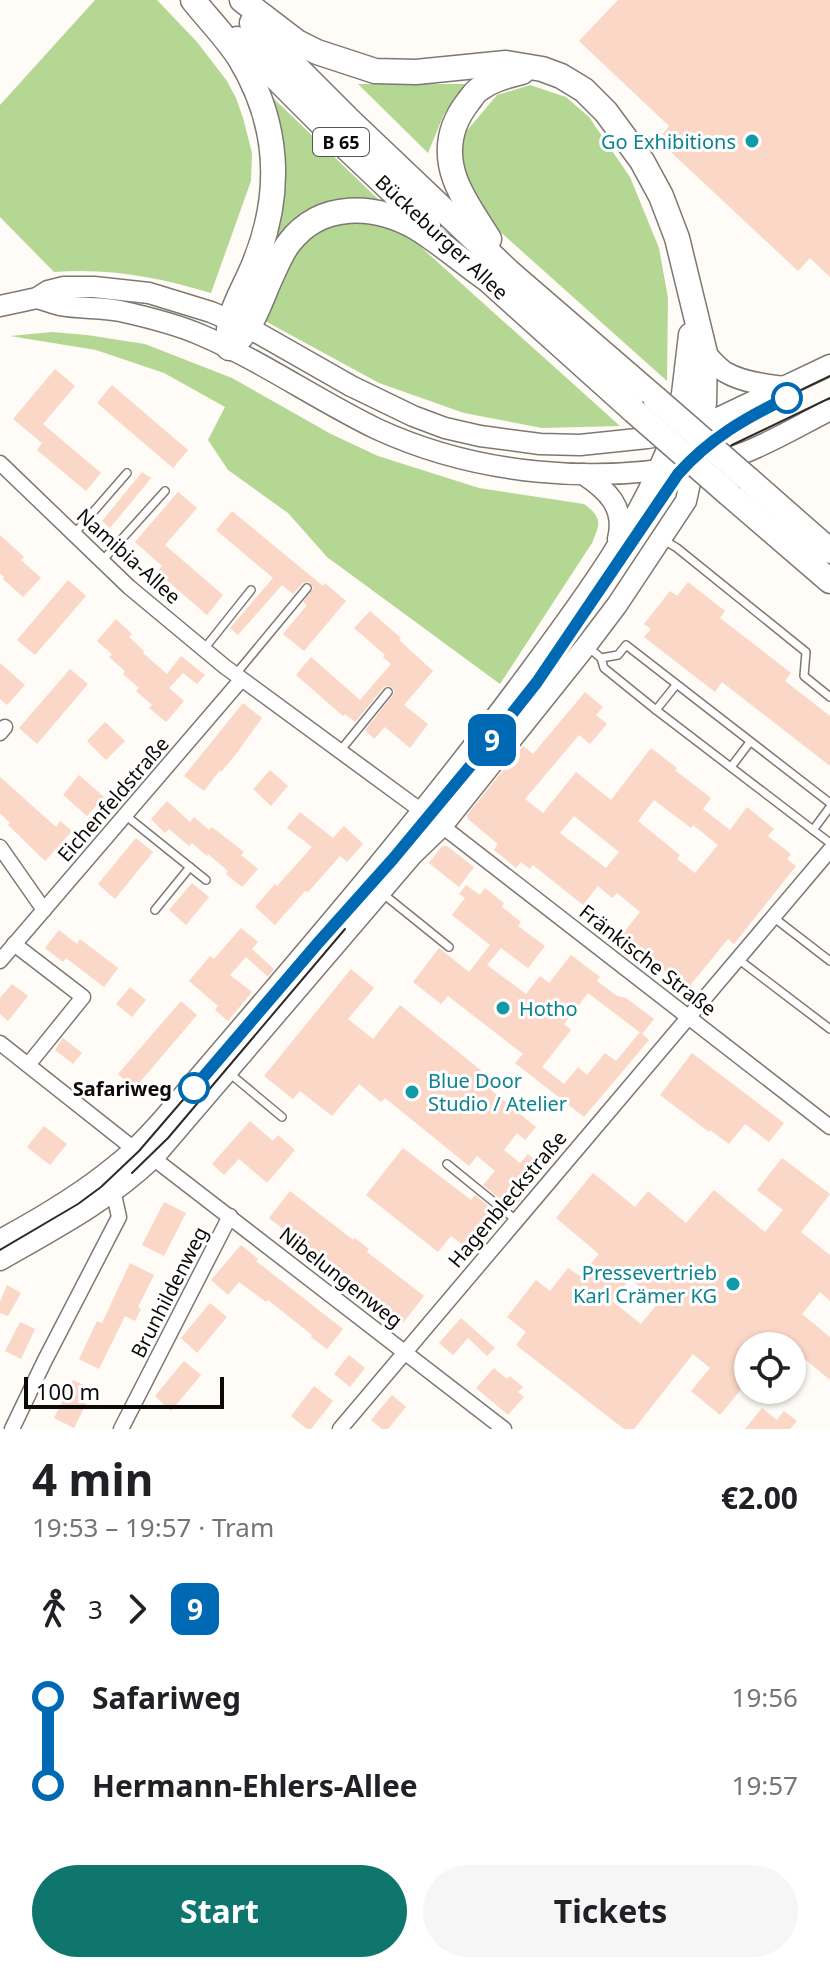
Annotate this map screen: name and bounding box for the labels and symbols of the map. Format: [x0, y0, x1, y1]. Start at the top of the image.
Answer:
road number: B 65 [313, 128, 369, 156]
place label: Go Exhibitions [601, 128, 736, 155]
marker: Go Exhibitions [743, 132, 761, 150]
street label: Bückeburger Allee [370, 168, 514, 306]
unlabelled marker [772, 383, 802, 413]
street label: Namibia-Allee [71, 502, 187, 610]
line badge: 9 [466, 714, 518, 766]
street label: Eichenfeldstraße [51, 731, 175, 867]
street label: Fränkische Straße [574, 898, 722, 1022]
place label: Hotho [519, 995, 578, 1022]
marker: Hotho [494, 999, 512, 1017]
place label: Blue Door Studio / Atelier [428, 1067, 567, 1117]
marker: Safariweg [179, 1073, 209, 1103]
place label: Safariweg [73, 1075, 172, 1102]
marker: Blue Door Studio / Atelier [403, 1083, 421, 1101]
street label: Hagenbleckstraße [442, 1125, 572, 1273]
street label: Nibelungenweg [274, 1220, 408, 1334]
street label: Brunhildenweg [124, 1222, 214, 1362]
place label: Pressevertrieb Karl Crämer KG [573, 1259, 717, 1309]
marker: Pressevertrieb Karl Crämer KG [724, 1275, 742, 1293]
scale bar [24, 1373, 224, 1409]

